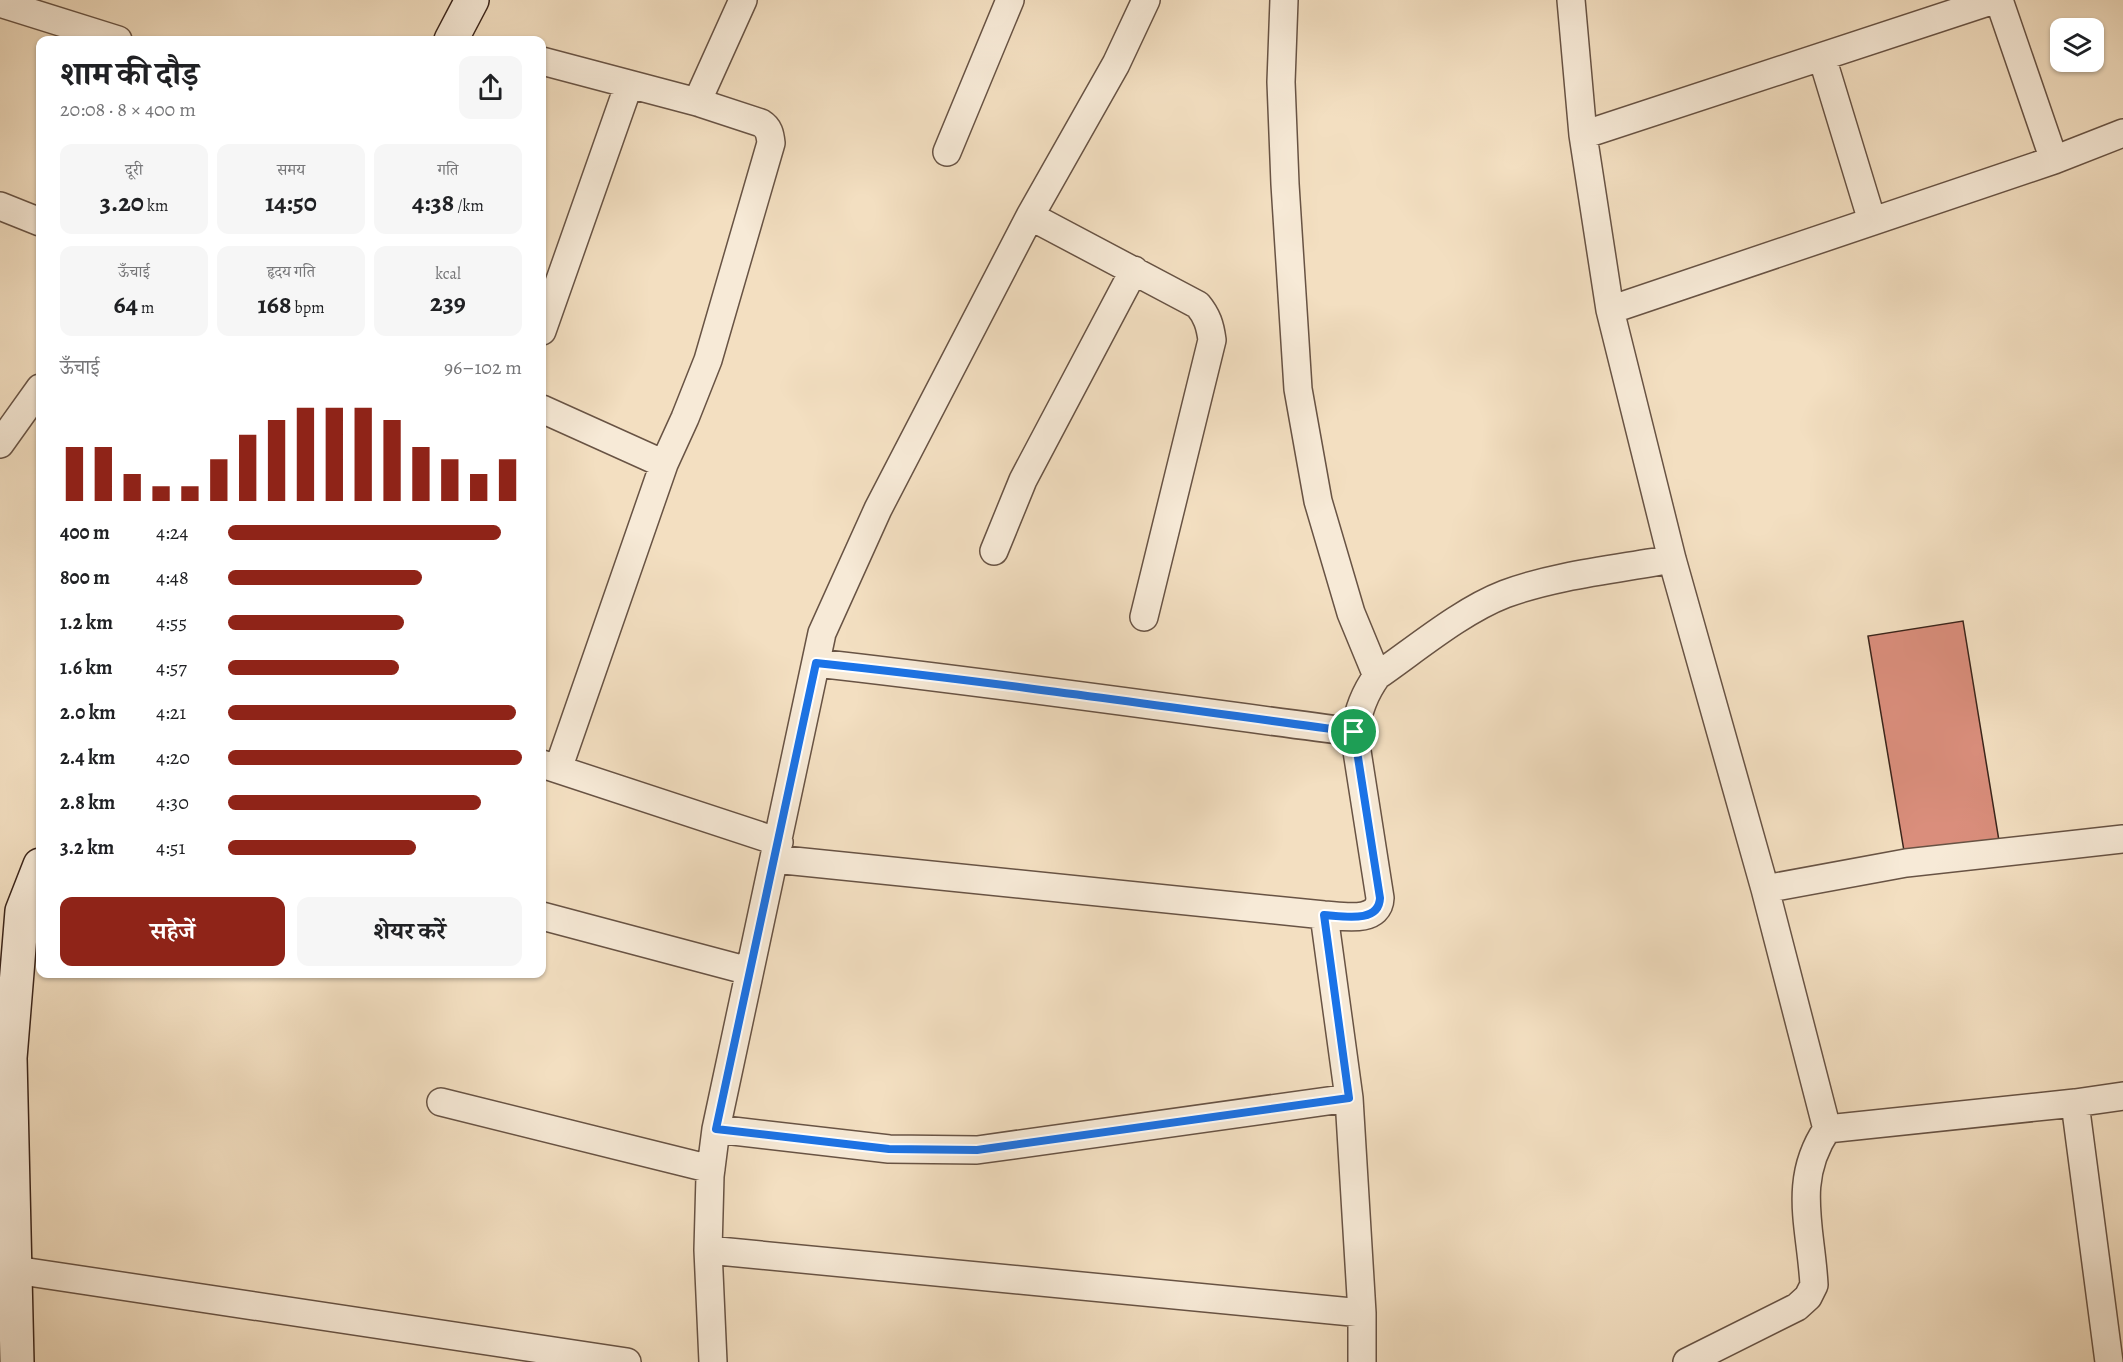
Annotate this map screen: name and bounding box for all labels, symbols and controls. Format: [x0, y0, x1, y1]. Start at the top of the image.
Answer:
map controls [2050, 18, 2104, 72]
button: layers [2050, 18, 2104, 72]
text: शाम की दौड़ [60, 51, 199, 96]
button: share [459, 56, 522, 119]
text: 20:08 · 8 × 400 m [60, 96, 196, 123]
text: दूरी [125, 159, 143, 181]
text: समय [277, 159, 305, 181]
text: गति [438, 159, 458, 181]
text: 3.20 [100, 185, 144, 220]
text: 14:50 [265, 185, 317, 220]
text: 4:38 [412, 185, 454, 220]
text: km [144, 195, 168, 217]
text: /km [454, 195, 484, 217]
text: ऊँचाई [118, 261, 150, 283]
text: हृदय गति [267, 261, 315, 283]
text: kcal [435, 263, 461, 285]
text: 239 [430, 285, 466, 320]
text: 64 [114, 287, 138, 322]
text: 168 [258, 287, 291, 322]
text: m [138, 297, 154, 319]
text: bpm [291, 297, 325, 319]
text: ऊँचाई [60, 354, 99, 381]
text: 96–102 m [444, 354, 522, 381]
text: 400 m [60, 519, 110, 546]
text: 4:24 [156, 519, 188, 546]
text: 800 m [60, 564, 110, 591]
text: 4:48 [156, 564, 189, 591]
text: 1.2 km [60, 609, 113, 636]
text: 4:55 [156, 609, 187, 636]
text: 1.6 km [60, 654, 113, 681]
text: 4:57 [156, 654, 187, 681]
text: 2.0 km [60, 699, 116, 726]
text: 4:21 [156, 699, 186, 726]
pin [1328, 706, 1379, 757]
icon: arrive [1337, 715, 1370, 748]
text: 2.4 km [60, 744, 115, 771]
text: 4:20 [156, 744, 190, 771]
text: 2.8 km [60, 789, 115, 816]
text: 4:30 [156, 789, 189, 816]
text: 3.2 km [60, 834, 114, 861]
text: 4:51 [156, 834, 185, 861]
button: सहेजें [60, 897, 285, 966]
button: शेयर करें [297, 897, 522, 966]

